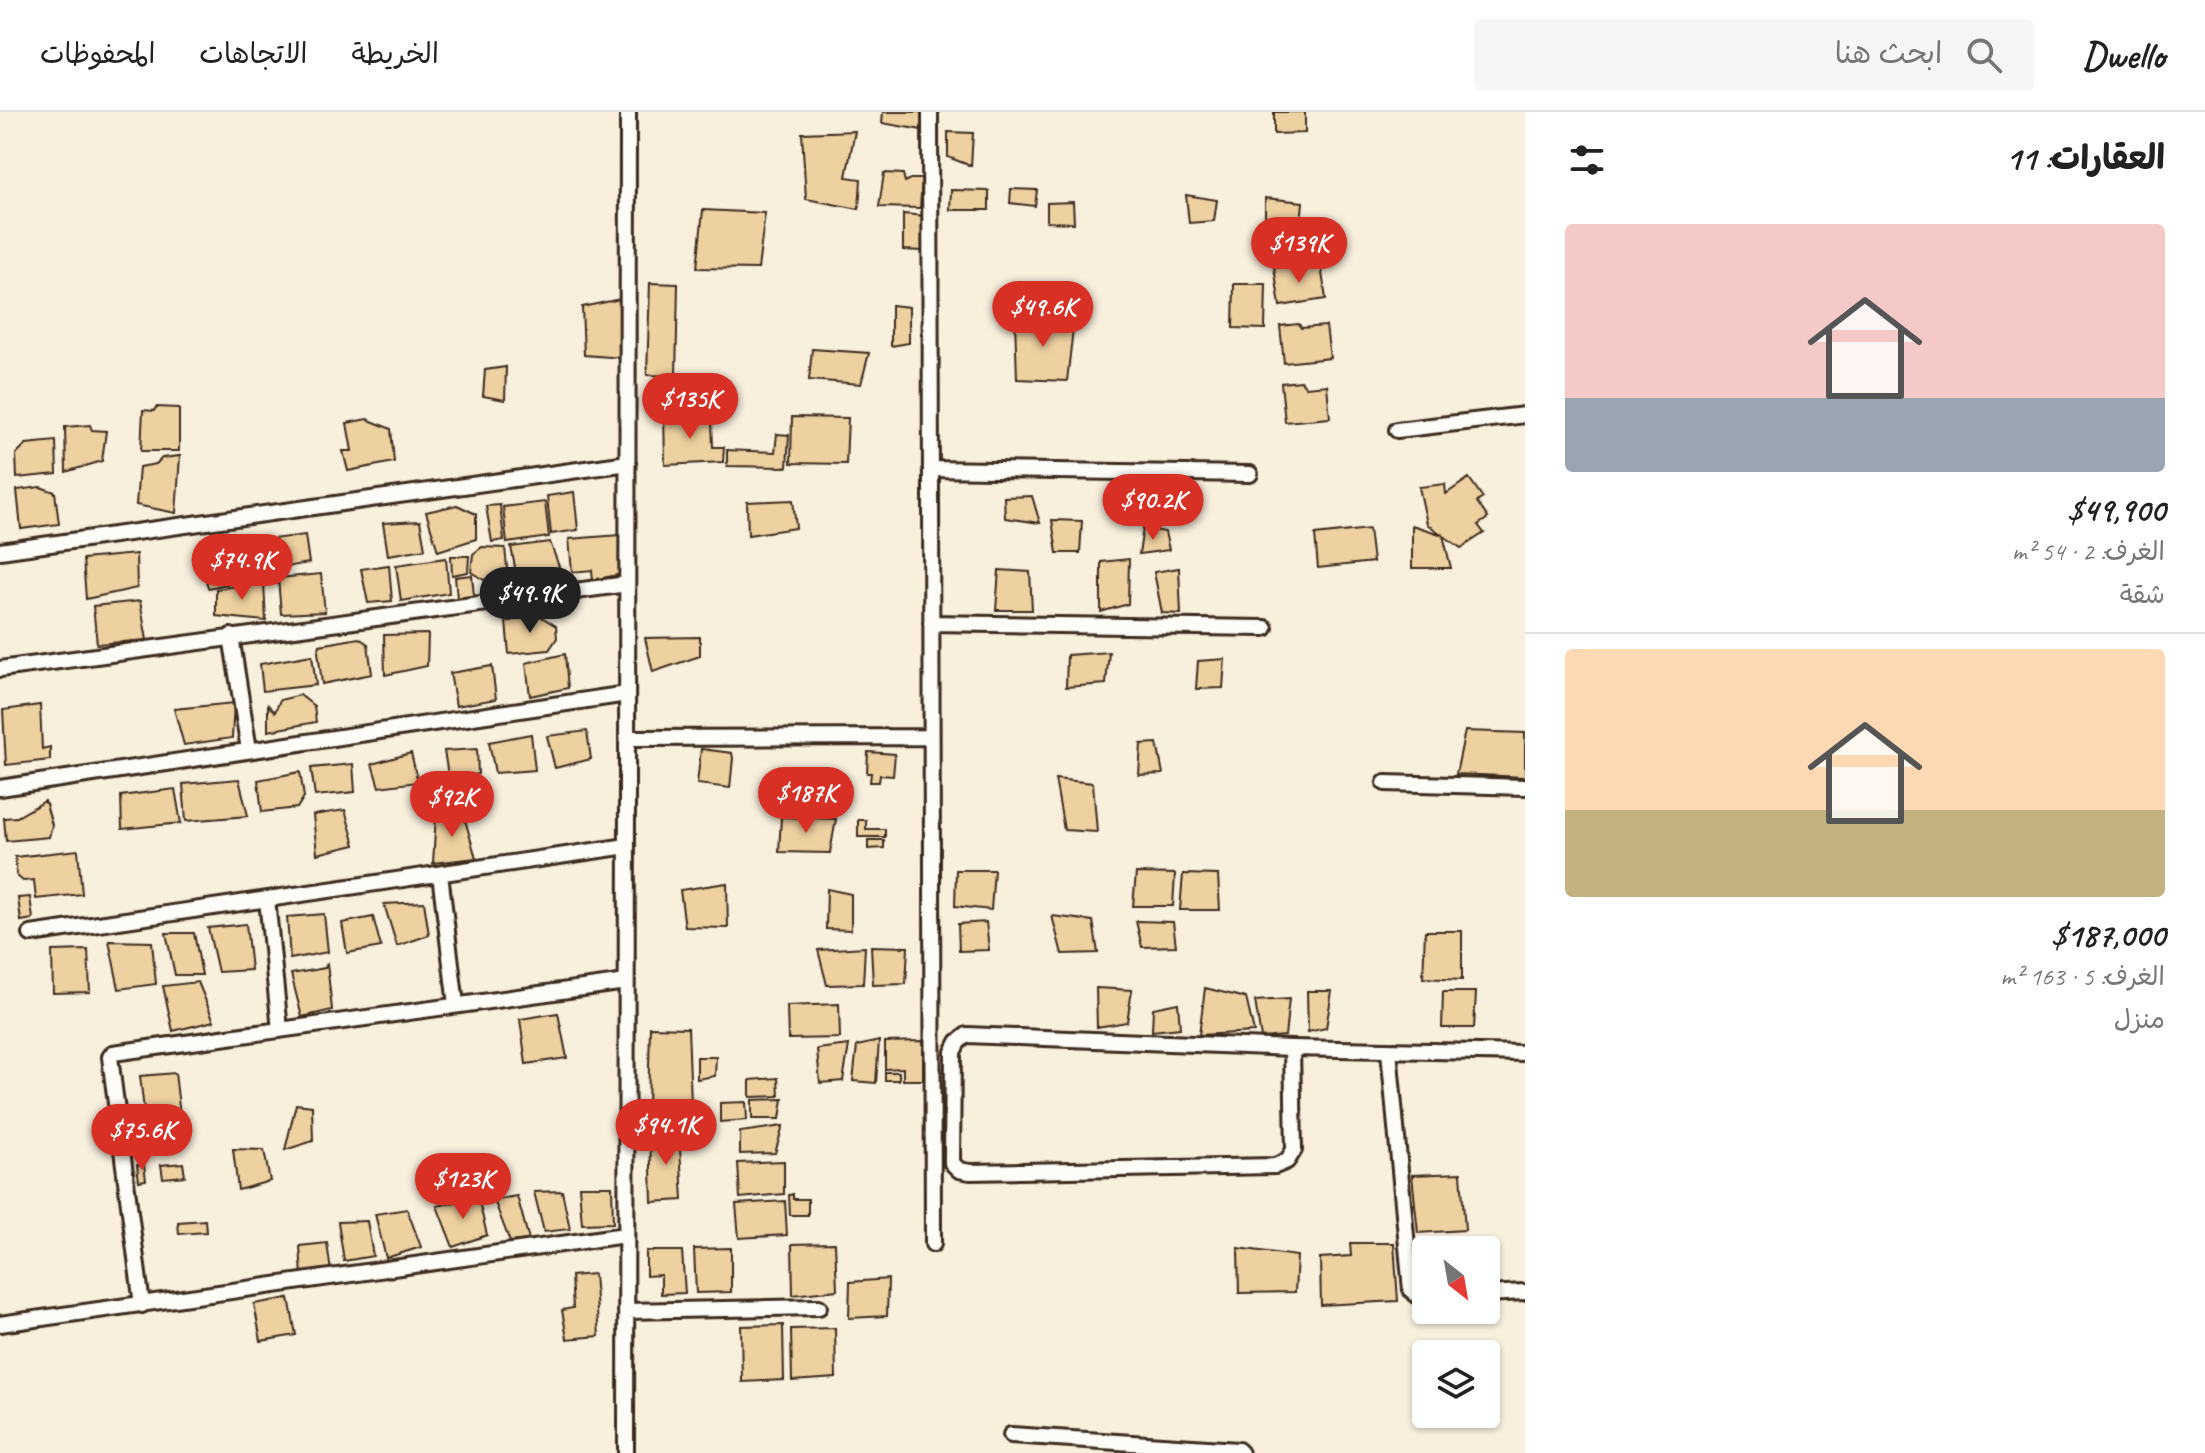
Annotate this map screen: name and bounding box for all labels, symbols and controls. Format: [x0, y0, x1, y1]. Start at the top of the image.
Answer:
search box [1474, 19, 2034, 91]
text: Dwello [2082, 32, 2165, 79]
icon: search [1962, 33, 2006, 77]
text: ابحث هنا [1835, 34, 1942, 72]
text: المحفوظات [40, 36, 155, 71]
text: الاتجاهات [199, 36, 307, 71]
text: الخريطة [351, 36, 439, 71]
text: العقارات: 11 [2006, 136, 2165, 179]
icon: filters [1565, 138, 1609, 182]
pin: $139K [1243, 217, 1355, 285]
text: $139K [1269, 226, 1329, 259]
icon: home [1793, 276, 1937, 420]
pin: $49.6K [978, 281, 1108, 349]
text: $49.6K [1010, 290, 1076, 323]
pin: $135K [634, 373, 746, 441]
text: $135K [660, 382, 720, 415]
pin: $90.2K [1088, 474, 1218, 542]
text: $90.2K [1121, 483, 1185, 516]
text: $49,900 [2067, 488, 2165, 531]
pin: $74.9K [177, 534, 307, 602]
text: الغرف: 2 · 54 m² [2012, 535, 2165, 568]
text: $74.9K [210, 543, 274, 576]
pin: $49.9K [465, 567, 595, 635]
text: $49.9K [498, 576, 562, 609]
text: شقة [2120, 578, 2165, 611]
icon: home [1793, 701, 1937, 845]
pin: $187K [750, 767, 862, 835]
pin: $92K [405, 771, 499, 839]
text: $187K [776, 776, 836, 809]
text: $92K [428, 780, 476, 813]
text: $187,000 [2051, 913, 2165, 956]
text: الغرف: 5 · 163 m² [2000, 960, 2165, 993]
text: منزل [2114, 1003, 2165, 1036]
pin: $94.1K [601, 1099, 731, 1167]
pin: $75.6K [77, 1104, 207, 1172]
text: $94.1K [634, 1108, 698, 1141]
text: $75.6K [109, 1113, 175, 1146]
pin: $123K [407, 1153, 519, 1221]
text: $123K [433, 1162, 493, 1195]
north arrow [1412, 1236, 1500, 1324]
map controls [1412, 1236, 1500, 1428]
button: layers [1412, 1340, 1500, 1428]

